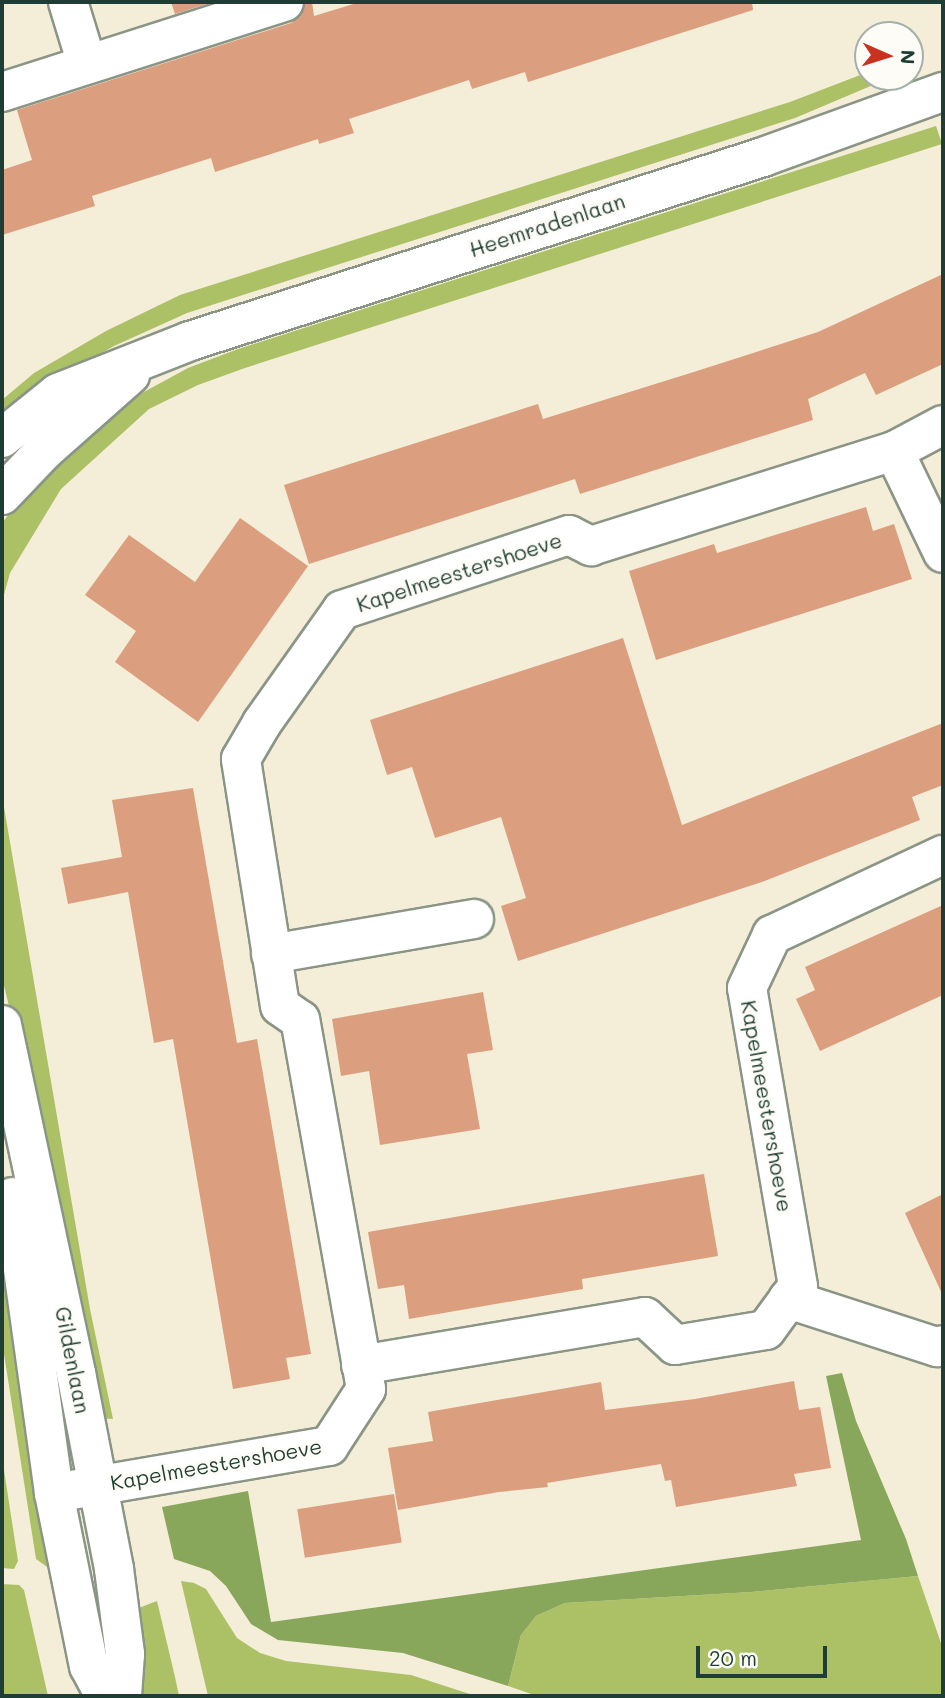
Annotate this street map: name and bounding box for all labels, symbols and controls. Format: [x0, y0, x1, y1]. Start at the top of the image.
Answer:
north arrow [854, 21, 924, 91]
text: N [896, 49, 921, 65]
street label: Heemradenlaan [466, 188, 628, 262]
street label: Kapelmeestershoeve [353, 527, 565, 617]
street label: Kapelmeestershoeve [736, 998, 798, 1214]
street label: Gildenlaan [50, 1304, 96, 1416]
street label: Kapelmeestershoeve [108, 1433, 324, 1495]
scale bar [700, 1632, 831, 1676]
text: 20 m [709, 1644, 757, 1671]

